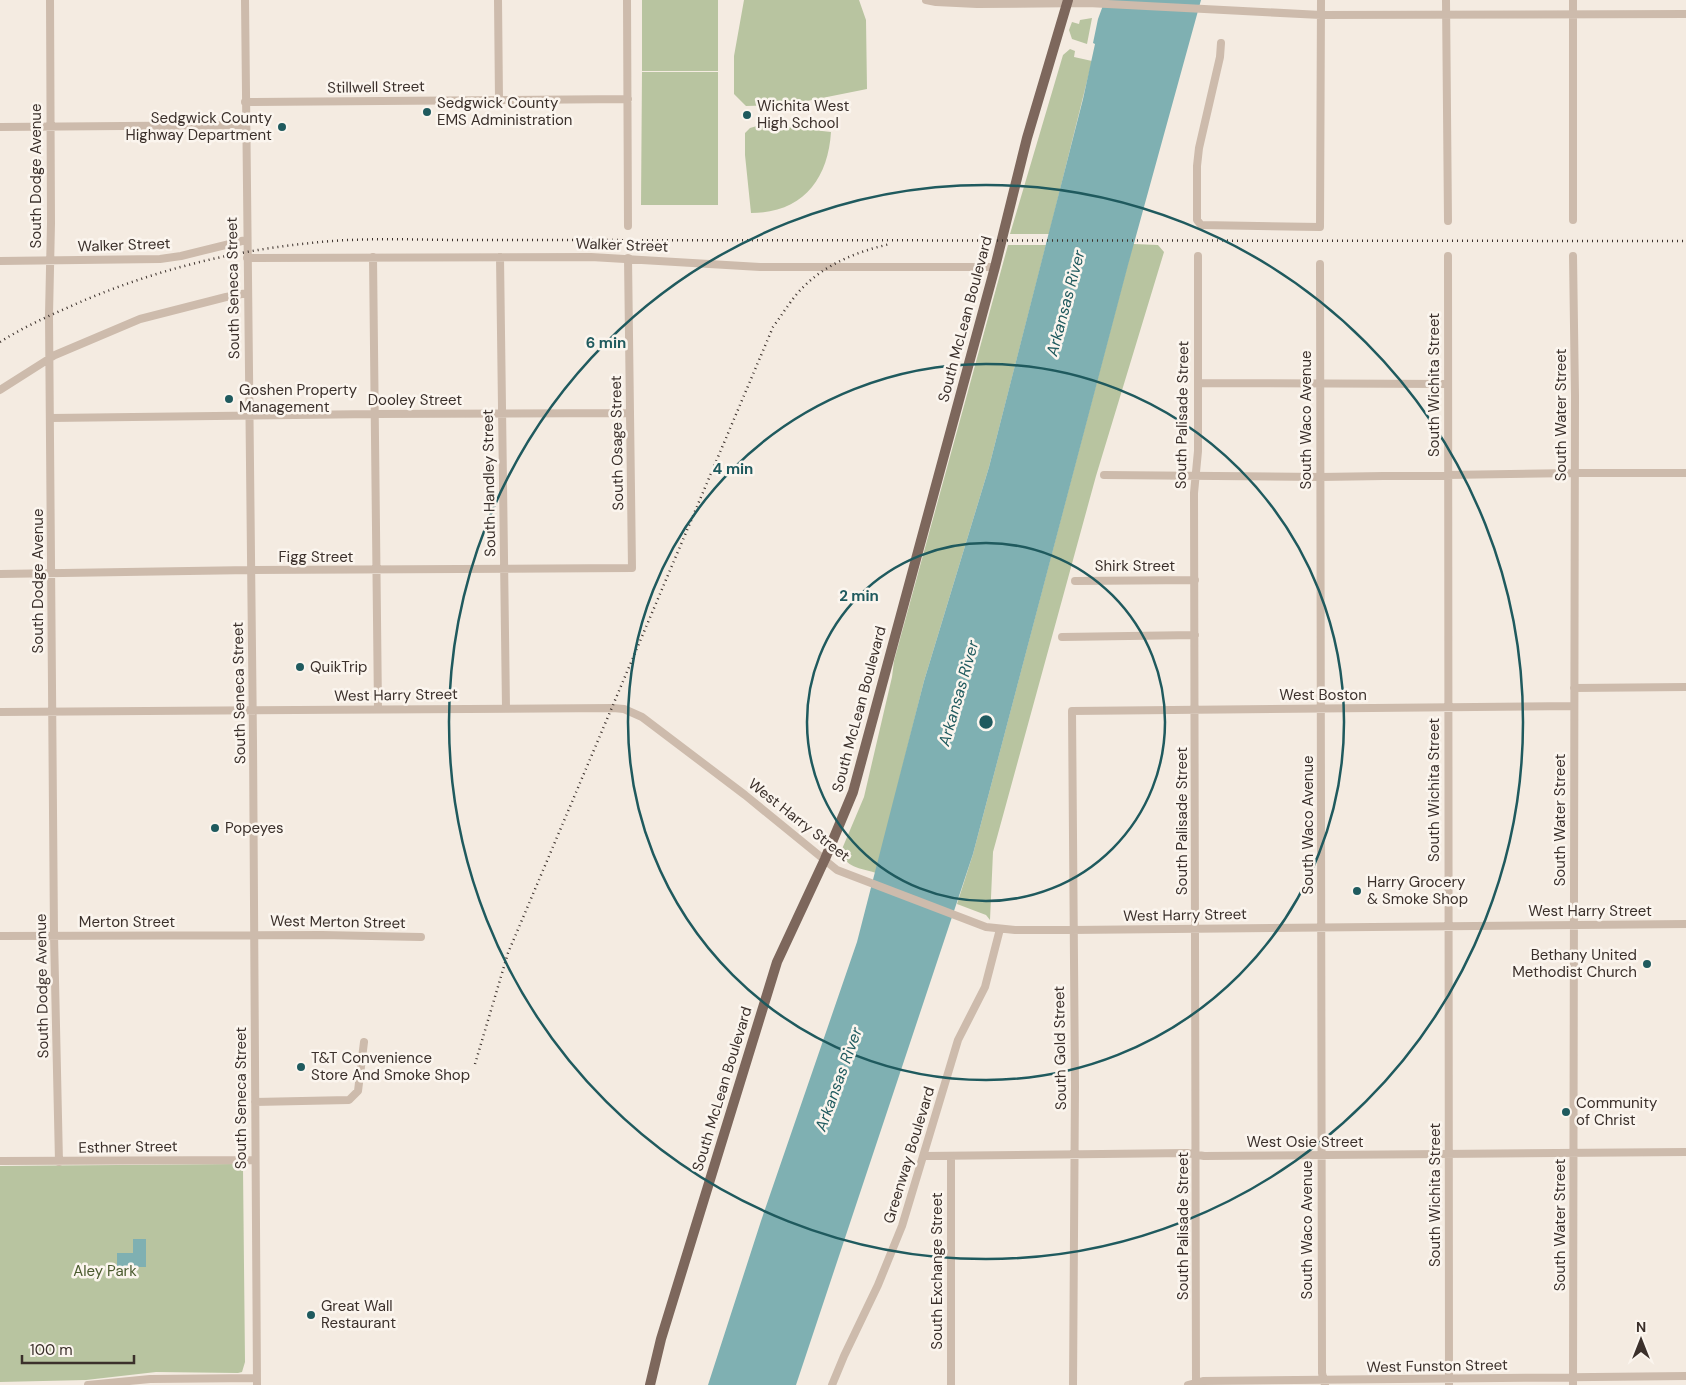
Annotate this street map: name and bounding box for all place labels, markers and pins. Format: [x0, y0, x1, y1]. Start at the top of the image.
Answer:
place label: Sedgwick County EMS Administration [437, 93, 572, 130]
place label: Wichita West High School [757, 96, 849, 133]
marker: Sedgwick County EMS Administration [421, 106, 433, 118]
place label: Sedgwick County Highway Department [126, 108, 273, 145]
marker: Wichita West High School [741, 109, 753, 121]
marker: Sedgwick County Highway Department [276, 121, 288, 133]
place label: Goshen Property Management [239, 380, 358, 417]
marker: Goshen Property Management [223, 393, 235, 405]
place label: QuikTrip [310, 657, 367, 677]
marker: QuikTrip [294, 661, 306, 673]
centre of rings [977, 713, 995, 731]
place label: Popeyes [225, 818, 283, 838]
marker: Popeyes [209, 822, 221, 834]
place label: Harry Grocery & Smoke Shop [1367, 872, 1468, 909]
marker: Harry Grocery & Smoke Shop [1351, 885, 1363, 897]
place label: Bethany United Methodist Church [1512, 945, 1637, 982]
marker: Bethany United Methodist Church [1641, 958, 1653, 970]
place label: T&T Convenience Store And Smoke Shop [311, 1048, 470, 1085]
marker: T&T Convenience Store And Smoke Shop [295, 1061, 307, 1073]
place label: Community of Christ [1576, 1093, 1658, 1130]
marker: Community of Christ [1560, 1106, 1572, 1118]
place label: Great Wall Restaurant [321, 1296, 396, 1333]
marker: Great Wall Restaurant [305, 1309, 317, 1321]

